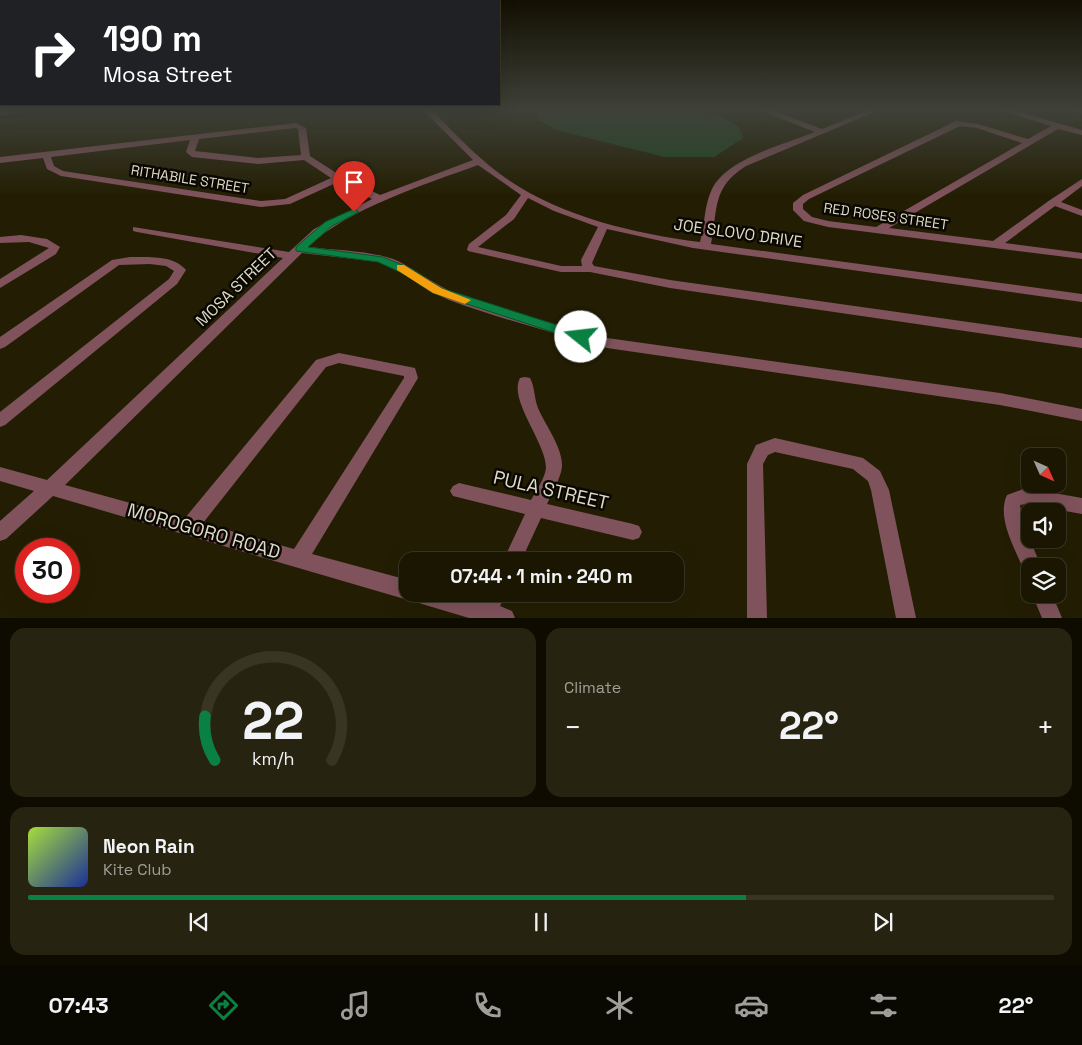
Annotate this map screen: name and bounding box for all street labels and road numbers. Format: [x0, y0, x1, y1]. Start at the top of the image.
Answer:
street label: RITHABILE STREET [130, 161, 250, 197]
street label: RED ROSES STREET [823, 198, 949, 234]
street label: JOE SLOVO DRIVE [672, 214, 804, 252]
street label: MOSA STREET [191, 243, 281, 331]
street label: PULA STREET [491, 465, 611, 515]
street label: MOROGORO ROAD [125, 497, 283, 565]

